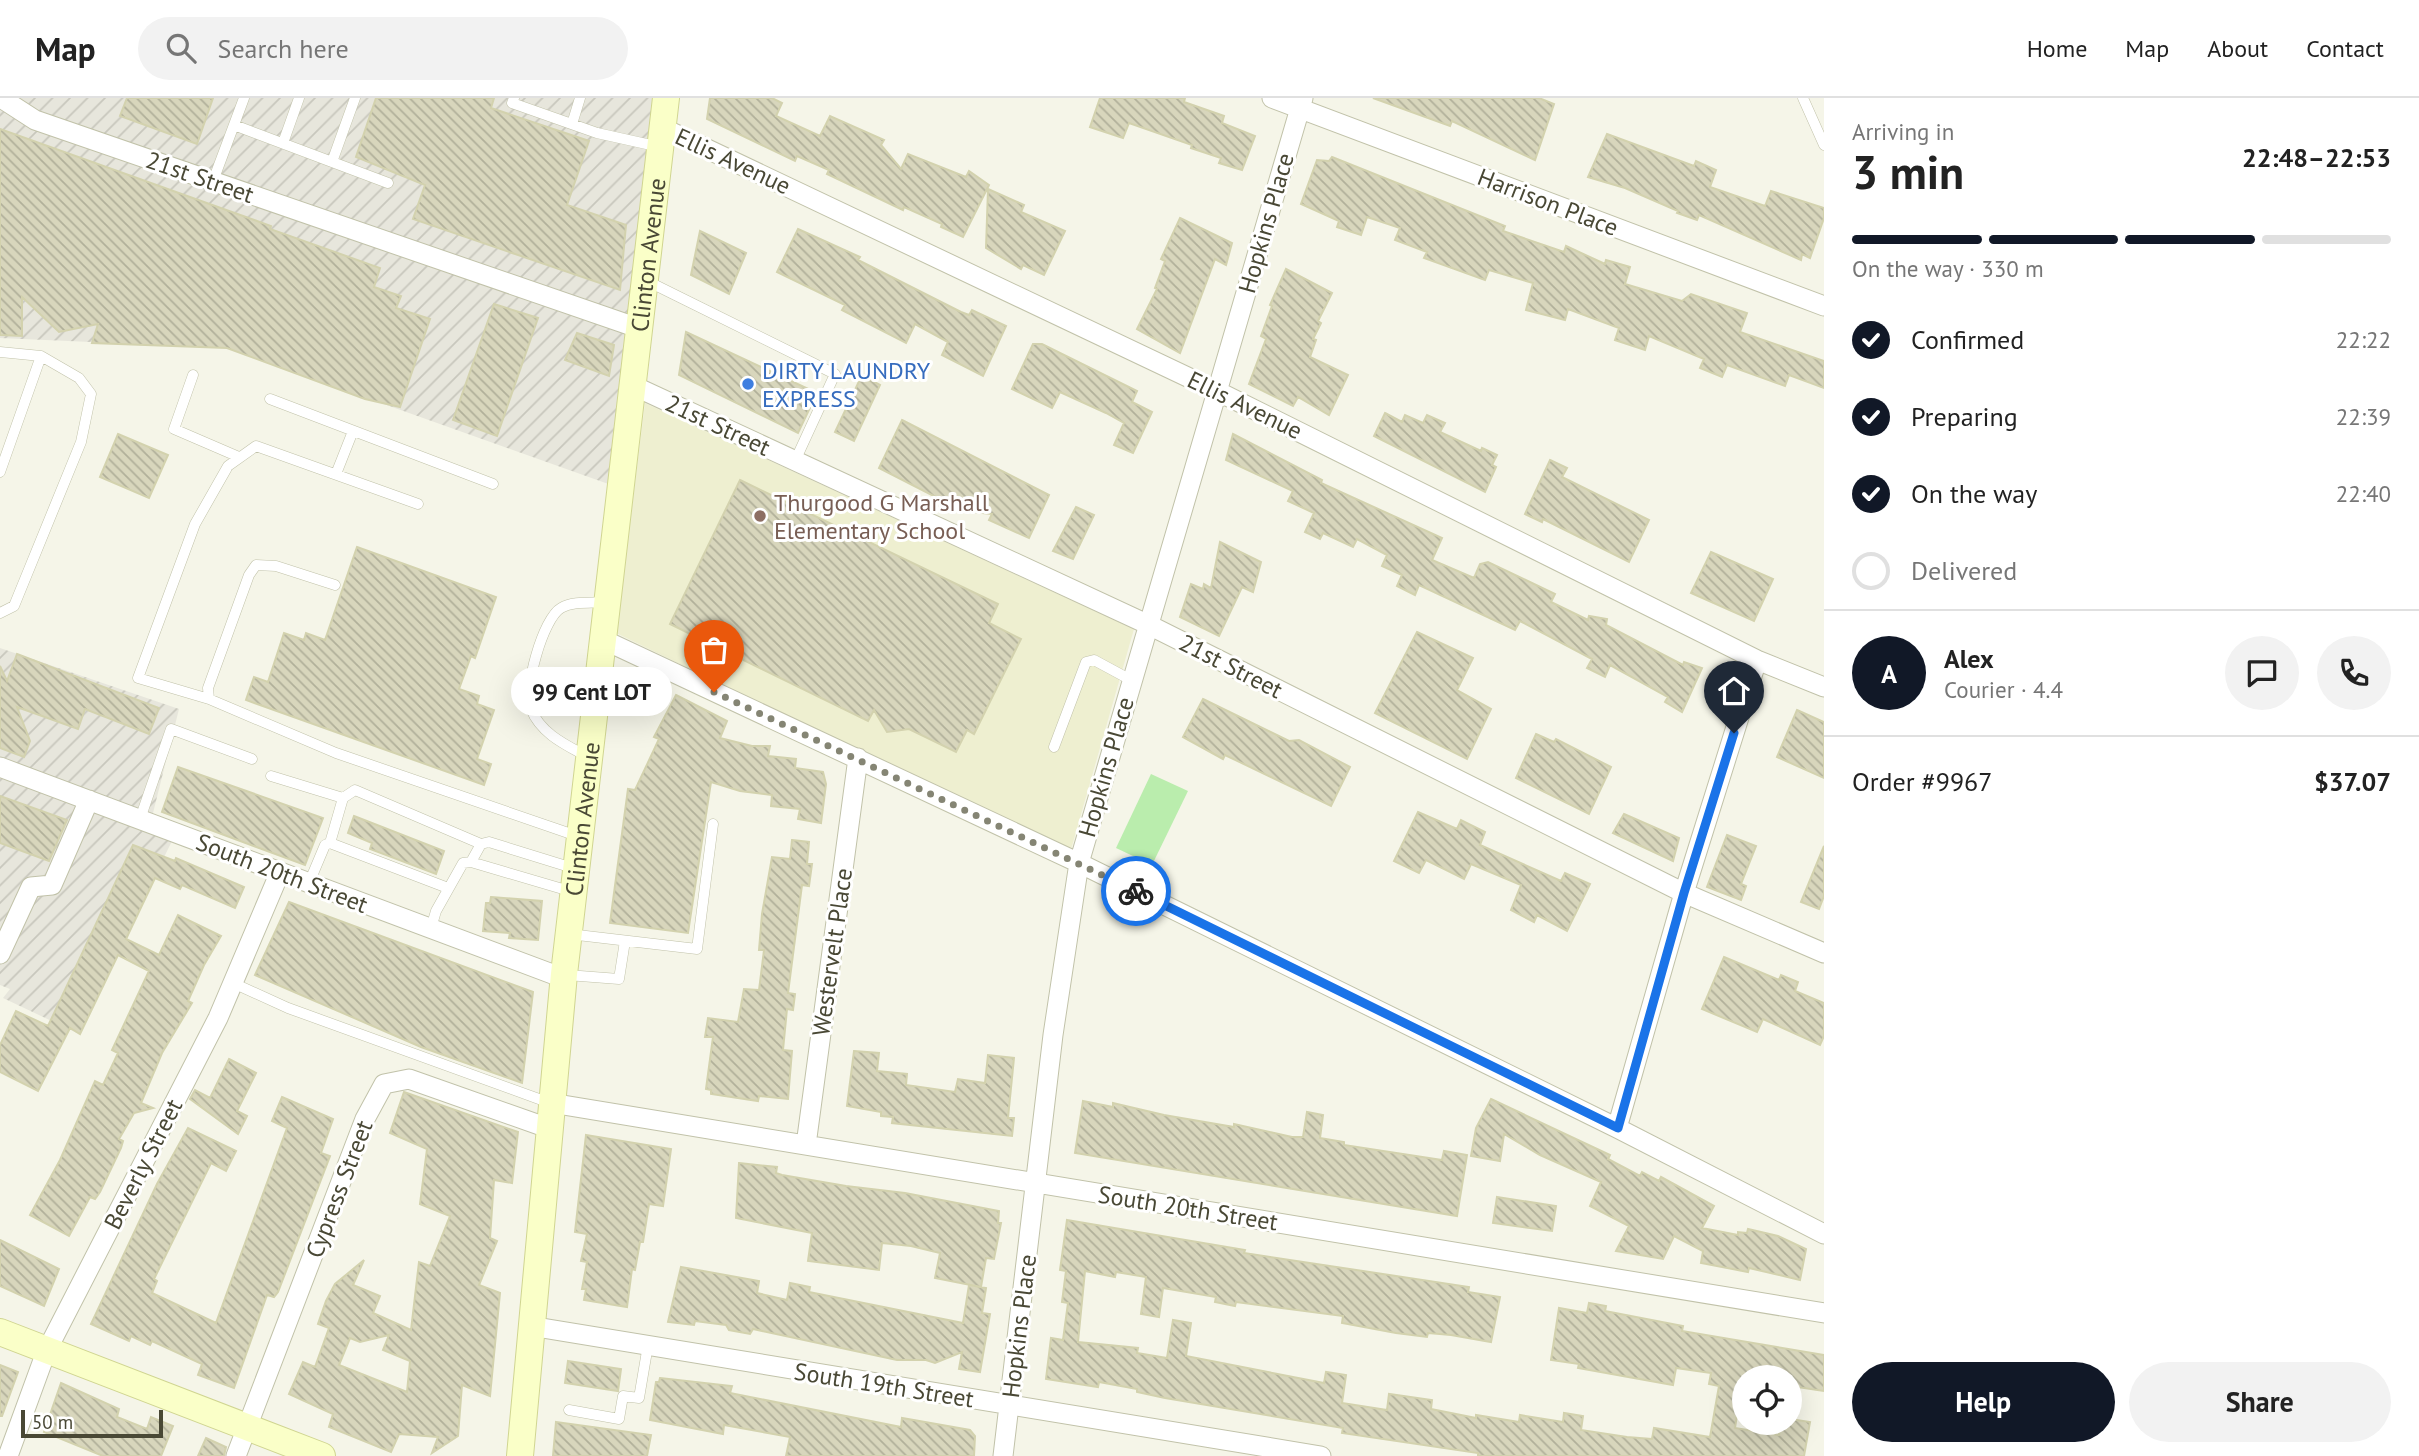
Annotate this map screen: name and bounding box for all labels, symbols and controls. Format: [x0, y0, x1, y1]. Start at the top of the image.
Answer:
search box [138, 17, 628, 80]
text: Map [35, 27, 96, 70]
icon: search [162, 29, 200, 67]
text: Search here [218, 32, 349, 65]
text: Home [2027, 33, 2087, 64]
text: Map [2125, 33, 2169, 64]
text: About [2207, 33, 2268, 64]
text: Contact [2306, 33, 2384, 64]
text: Arriving in [1852, 117, 1954, 146]
street label: Ellis Avenue [670, 121, 796, 201]
text: 22:48–22:53 [2242, 141, 2391, 174]
text: 3 min [1852, 142, 1964, 202]
street label: 21st Street [142, 144, 258, 210]
street label: Hopkins Place [1231, 149, 1301, 297]
street label: Harrison Place [1473, 161, 1623, 243]
street label: Clinton Avenue [623, 176, 672, 334]
text: On the way · 330 m [1852, 254, 2044, 283]
icon: check [1852, 321, 1890, 359]
text: Confirmed [1911, 323, 2024, 356]
text: 22:22 [2336, 325, 2391, 354]
place label: DIRTY LAUNDRY EXPRESS [762, 355, 931, 414]
street label: Ellis Avenue [1182, 364, 1308, 446]
marker: DIRTY LAUNDRY EXPRESS [740, 376, 756, 392]
street label: 21st Street [661, 387, 775, 463]
icon: check [1852, 398, 1890, 436]
text: Preparing [1911, 400, 2018, 433]
text: 22:39 [2336, 402, 2391, 431]
icon: check [1852, 475, 1890, 513]
text: On the way [1911, 477, 2037, 510]
text: 22:40 [2336, 479, 2391, 508]
place label: Thurgood G Marshall Elementary School [774, 487, 989, 546]
marker: Thurgood G Marshall Elementary School [752, 508, 768, 524]
text: Delivered [1911, 554, 2017, 587]
pin [684, 620, 744, 692]
street label: 21st Street [1174, 627, 1288, 705]
icon: bag [695, 631, 733, 669]
button: chat [2225, 636, 2299, 710]
button: phone [2317, 636, 2391, 710]
text: Alex [1944, 642, 1994, 675]
text: A [1881, 657, 1897, 690]
pin [1704, 661, 1764, 733]
callout: 99 Cent LOT [511, 668, 672, 716]
icon: home [1715, 672, 1753, 710]
text: Courier · 4.4 [1944, 675, 2063, 704]
text: 99 Cent LOT [532, 677, 651, 706]
street label: Hopkins Place [1071, 693, 1141, 841]
street label: Clinton Avenue [558, 740, 606, 898]
text: Order #9967 [1852, 765, 1992, 798]
text: $37.07 [2314, 765, 2391, 798]
street label: South 20th Street [192, 826, 372, 920]
courier [1101, 856, 1171, 926]
street label: Westervelt Place [805, 866, 859, 1038]
icon: bike [1117, 872, 1155, 910]
street label: Beverly Street [97, 1094, 189, 1234]
street label: Cypress Street [299, 1116, 379, 1262]
street label: South 20th Street [1096, 1179, 1280, 1237]
street label: Hopkins Place [995, 1252, 1043, 1400]
street label: South 19th Street [792, 1356, 976, 1414]
button: Help [1852, 1362, 2115, 1442]
button: Share [2129, 1362, 2391, 1442]
map controls [1732, 1365, 1802, 1435]
button: locate [1732, 1365, 1802, 1435]
scale bar [21, 1407, 163, 1439]
text: 50 m [32, 1410, 73, 1434]

